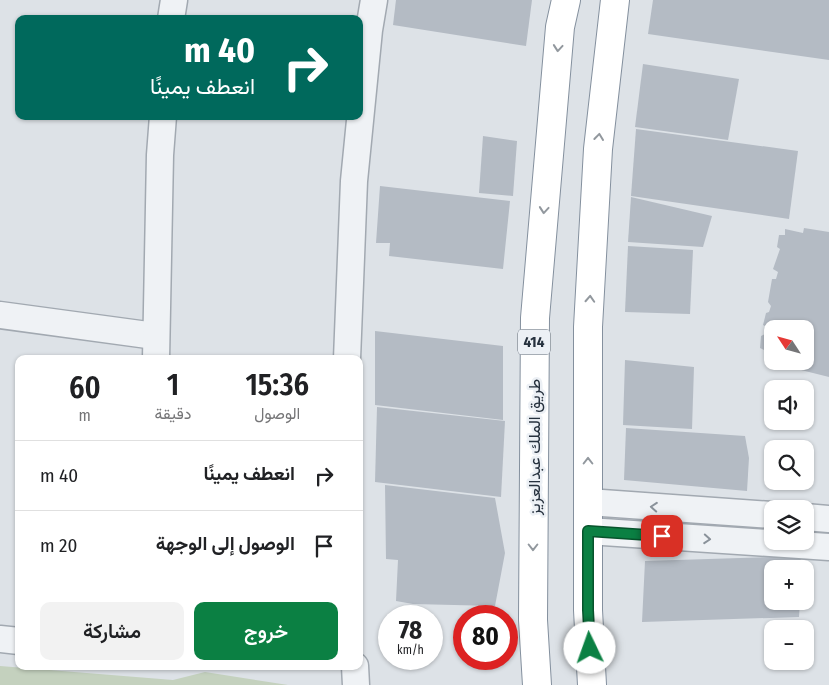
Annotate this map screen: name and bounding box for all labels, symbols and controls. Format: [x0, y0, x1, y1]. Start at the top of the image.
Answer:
text: 40 m [184, 29, 255, 71]
icon: right [273, 35, 338, 100]
one-way arrow [553, 44, 564, 52]
text: انعطف يمينًا [150, 73, 255, 100]
one-way arrow [593, 132, 604, 140]
one-way arrow [539, 206, 550, 214]
one-way arrow [584, 295, 595, 303]
north arrow [764, 320, 814, 370]
map controls [764, 320, 814, 670]
road number: 414 [518, 330, 550, 354]
text: 1 [167, 367, 179, 403]
text: 15:36 [245, 367, 309, 403]
text: 60 [69, 370, 101, 406]
street label: طريق الملك عبدالعزيز [525, 379, 545, 516]
button: sound [764, 380, 814, 430]
text: دقيقة [154, 404, 191, 423]
text: الوصول [254, 404, 300, 423]
text: m [79, 406, 91, 425]
button: search [764, 440, 814, 490]
one-way arrow [583, 457, 593, 465]
text: انعطف يمينًا [203, 462, 295, 485]
icon: right [310, 462, 338, 490]
text: 40 m [40, 464, 78, 487]
button: layers [764, 500, 814, 550]
one-way arrow [650, 501, 658, 512]
pin [641, 515, 683, 557]
icon: arrive [648, 522, 676, 550]
text: الوصول إلى الوجهة [156, 532, 295, 555]
icon: arrive [310, 532, 338, 560]
one-way arrow [703, 533, 711, 544]
text: 20 m [40, 534, 77, 557]
one-way arrow [528, 544, 538, 551]
button: + [764, 560, 814, 610]
button: مشاركة [40, 602, 184, 660]
button: خروج [194, 602, 338, 660]
speed limit sign: 80 [453, 605, 518, 670]
text: 78 [399, 616, 422, 646]
button: − [764, 620, 814, 670]
position arrow [563, 621, 615, 673]
text: km/h [397, 643, 424, 657]

